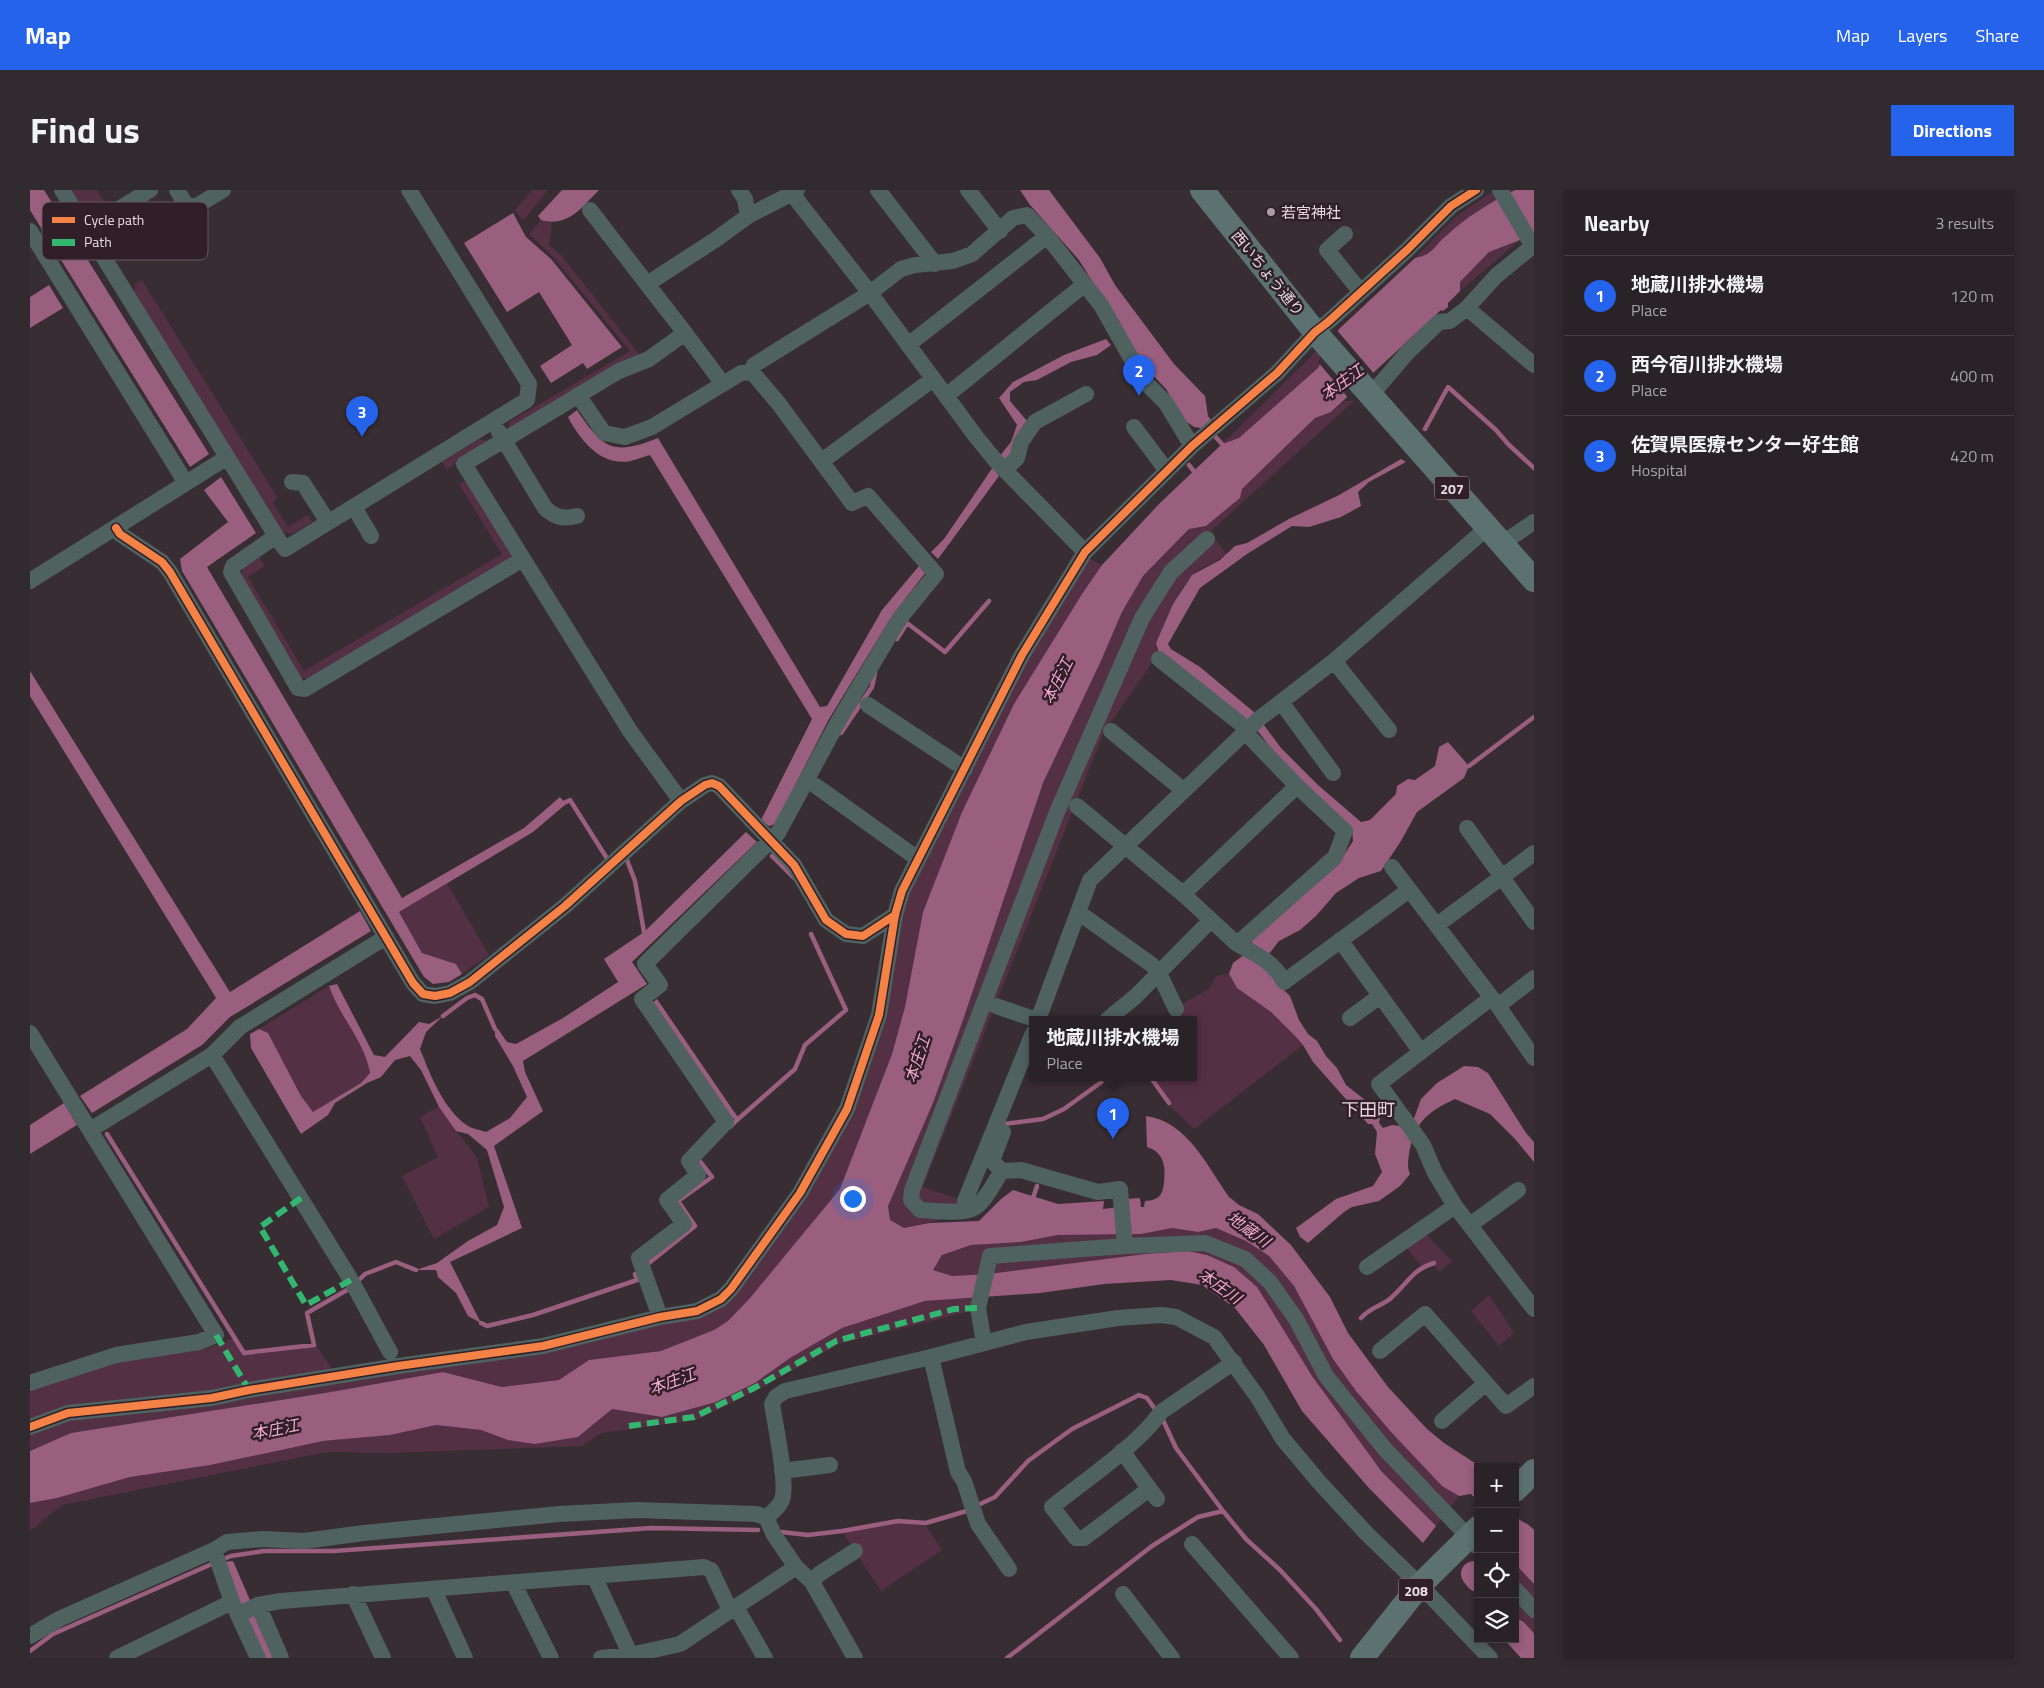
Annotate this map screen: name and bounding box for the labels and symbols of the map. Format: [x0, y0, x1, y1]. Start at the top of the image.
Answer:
place label: 若宮神社 [1281, 201, 1341, 224]
legend [42, 202, 208, 260]
marker: 若宮神社 [1265, 206, 1277, 218]
text: Cycle path [84, 209, 144, 230]
street label: 西いちょう通り [1226, 225, 1310, 321]
text: Path [84, 231, 112, 252]
pin: 2 [1123, 355, 1155, 396]
water label: 本庄江 [1316, 357, 1370, 406]
pin: 3 [346, 396, 378, 437]
road number: 207 [1434, 476, 1470, 500]
water label: 本庄江 [1035, 652, 1079, 708]
water label: 本庄江 [898, 1031, 936, 1086]
district label: 下田町 [1341, 1096, 1395, 1123]
pin: 1 [1097, 1098, 1129, 1139]
your location [840, 1186, 866, 1212]
water label: 地蔵川 [1223, 1205, 1277, 1254]
water label: 本庄川 [1193, 1262, 1248, 1311]
water label: 本庄江 [645, 1361, 701, 1400]
water label: 本庄江 [249, 1412, 303, 1445]
road number: 208 [1398, 1578, 1434, 1602]

